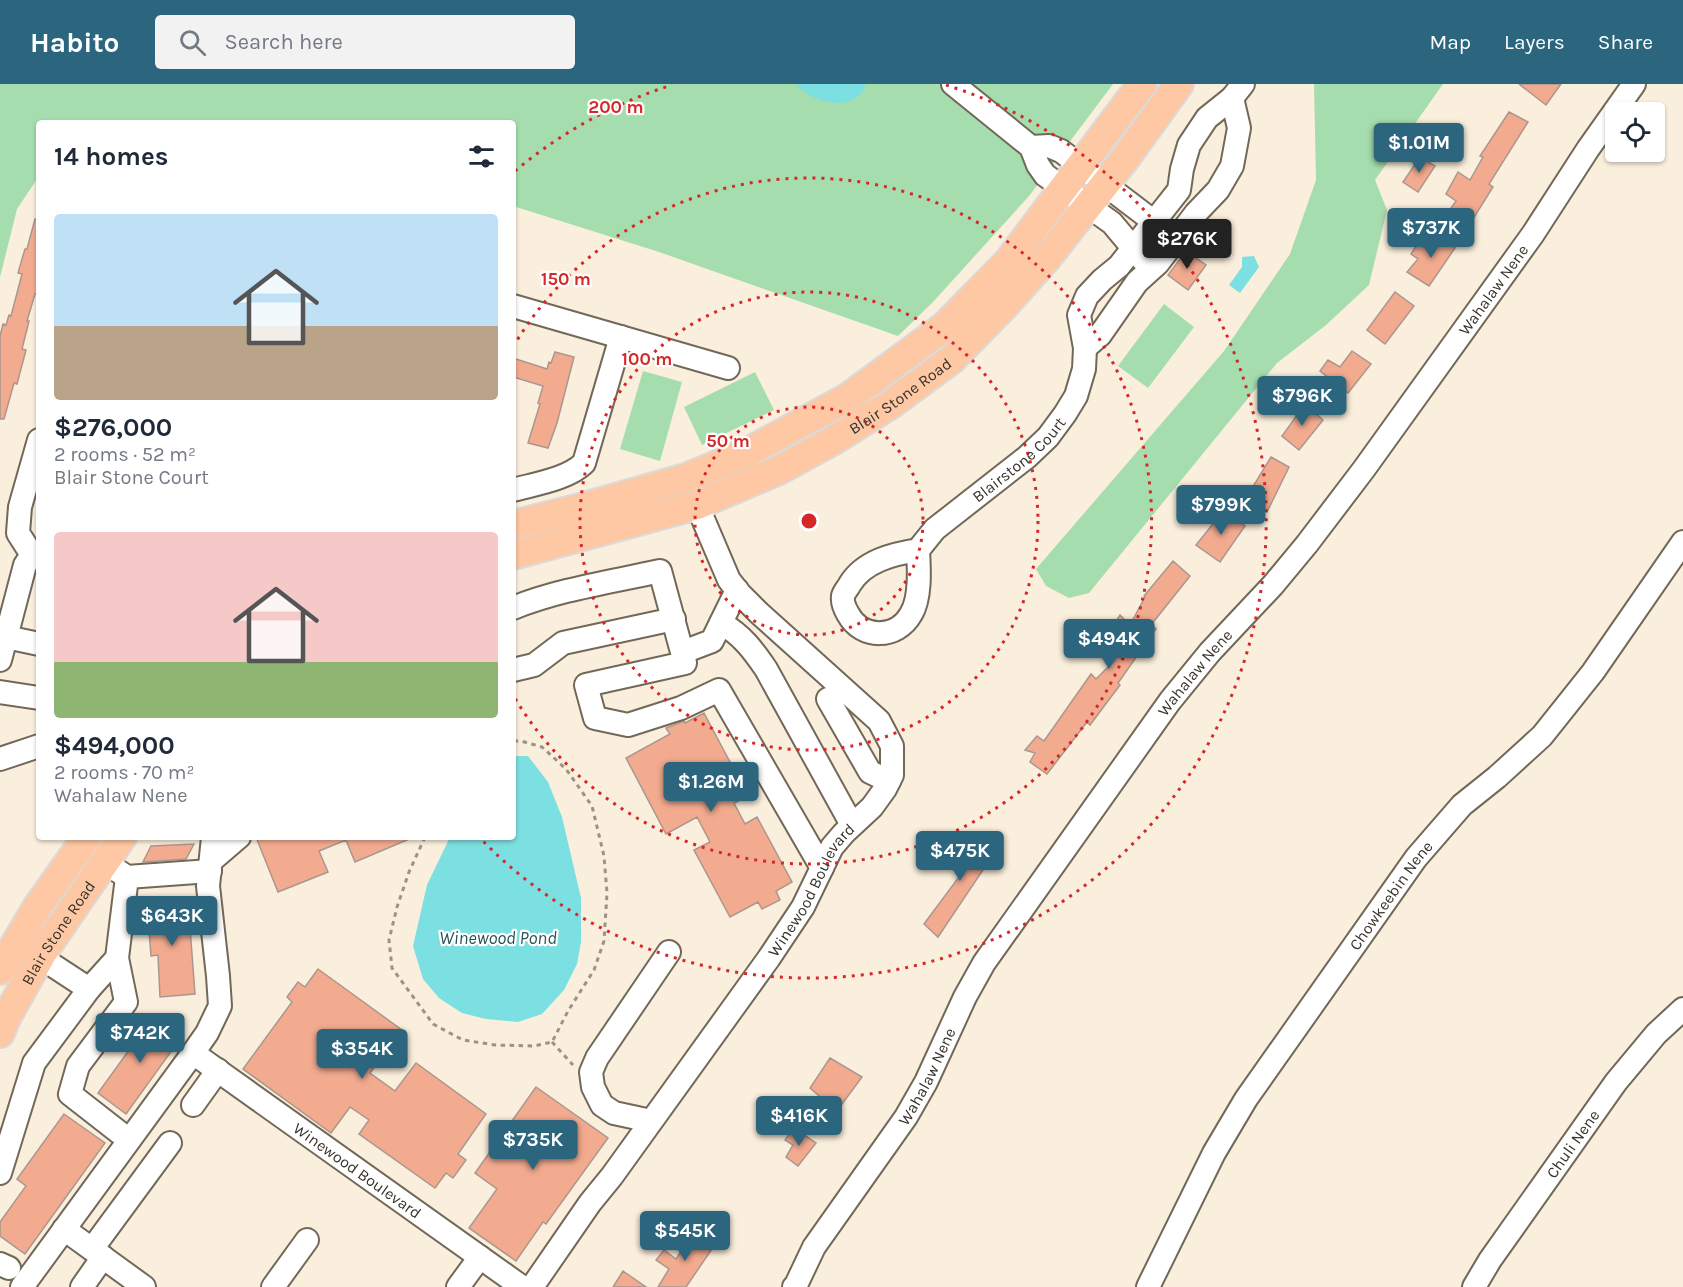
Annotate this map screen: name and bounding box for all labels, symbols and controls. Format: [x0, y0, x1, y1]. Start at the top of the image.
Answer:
search box [155, 15, 575, 69]
text: Habito [30, 26, 119, 59]
icon: search [176, 26, 209, 59]
text: Search here [224, 29, 343, 55]
text: Map [1429, 30, 1471, 54]
text: Layers [1504, 30, 1565, 54]
text: Share [1598, 30, 1653, 54]
text: 200 m [588, 96, 644, 118]
map controls [1605, 102, 1665, 162]
button: locate [1605, 102, 1665, 162]
pin: $1.01M [1370, 123, 1468, 174]
text: $1.01M [1388, 131, 1450, 154]
icon: filters [465, 140, 498, 173]
text: 14 homes [54, 141, 168, 172]
pin: $737K [1389, 208, 1473, 259]
text: $737K [1401, 216, 1461, 239]
pin: $276K [1145, 219, 1229, 270]
text: $276K [1156, 227, 1218, 250]
street label: Wahalaw Nene [1454, 241, 1532, 338]
icon: home [222, 253, 330, 361]
text: 150 m [541, 268, 591, 290]
text: 100 m [622, 348, 672, 370]
street label: Blair Stone Road [845, 353, 955, 438]
pin: $796K [1260, 376, 1344, 427]
text: $796K [1271, 384, 1333, 407]
text: $276,000 [54, 412, 172, 443]
street label: Blairstone Court [968, 413, 1069, 506]
text: 50 m [706, 430, 750, 452]
text: 2 rooms · 52 m² [54, 443, 196, 466]
text: Blair Stone Court [54, 466, 209, 489]
pin: $799K [1179, 485, 1263, 536]
text: $799K [1190, 493, 1252, 516]
centre of rings [799, 511, 819, 531]
icon: home [222, 571, 330, 679]
pin: $494K [1067, 619, 1151, 670]
street label: Wahalaw Nene [1153, 625, 1236, 719]
text: $494K [1078, 627, 1140, 650]
text: $494,000 [54, 730, 175, 761]
text: 2 rooms · 70 m² [54, 761, 194, 784]
pin: $1.26M [662, 762, 760, 813]
text: $1.26M [678, 770, 744, 793]
text: Wahalaw Nene [54, 784, 187, 807]
street label: Winewood Boulevard [763, 819, 858, 960]
pin: $475K [918, 831, 1002, 882]
street label: Chowkeebin Nene [1345, 837, 1436, 953]
text: $475K [930, 839, 990, 862]
street label: Blair Stone Road [17, 877, 99, 988]
pin: $643K [130, 896, 214, 947]
text: $643K [140, 904, 204, 927]
water label: Winewood Pond [439, 927, 557, 949]
pin: $742K [98, 1013, 182, 1064]
text: $742K [110, 1021, 170, 1044]
street label: Wahalaw Nene [894, 1024, 959, 1129]
pin: $354K [320, 1029, 404, 1080]
text: $354K [331, 1037, 393, 1060]
pin: $416K [757, 1096, 841, 1147]
text: $416K [770, 1104, 828, 1127]
street label: Chuli Nene [1542, 1106, 1603, 1181]
street label: Winewood Boulevard [290, 1118, 425, 1222]
pin: $735K [491, 1120, 575, 1171]
text: $735K [503, 1128, 563, 1151]
pin: $545K [643, 1211, 727, 1262]
text: $545K [654, 1219, 716, 1242]

